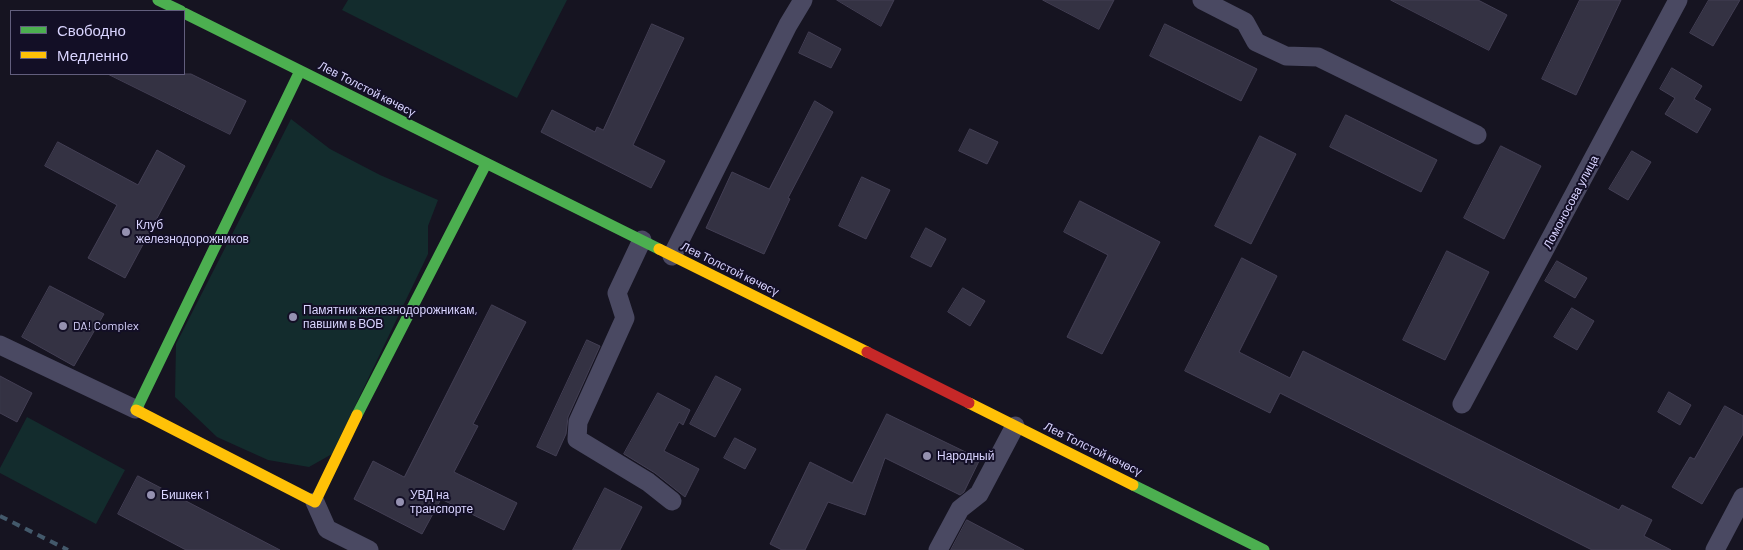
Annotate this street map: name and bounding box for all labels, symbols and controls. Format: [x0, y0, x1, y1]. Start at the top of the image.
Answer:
legend [10, 10, 185, 75]
text: Свободно [57, 21, 126, 39]
text: Медленно [57, 46, 128, 64]
street label: Лев Толстой көчөсү [316, 58, 418, 120]
street label: Ломоносова улица [1540, 153, 1602, 251]
place label: Клуб железнодорожников [136, 218, 249, 246]
marker: Клуб железнодорожников [120, 226, 132, 238]
street label: Лев Толстой көчөсү [679, 239, 781, 299]
place label: Памятник железнодорожникам, павшим в ВОВ [303, 303, 478, 331]
marker: Памятник железнодорожникам, павшим в ВОВ [287, 311, 299, 323]
place label: DA! Complex [73, 319, 139, 333]
marker: DA! Complex [57, 320, 69, 332]
street label: Лев Толстой көчөсү [1042, 419, 1144, 479]
place label: Народный [937, 449, 994, 463]
marker: Народный [921, 450, 933, 462]
place label: Бишкек 1 [161, 488, 209, 502]
place label: УВД на транспорте [410, 488, 473, 516]
marker: Бишкек 1 [145, 489, 157, 501]
marker: УВД на транспорте [394, 496, 406, 508]

